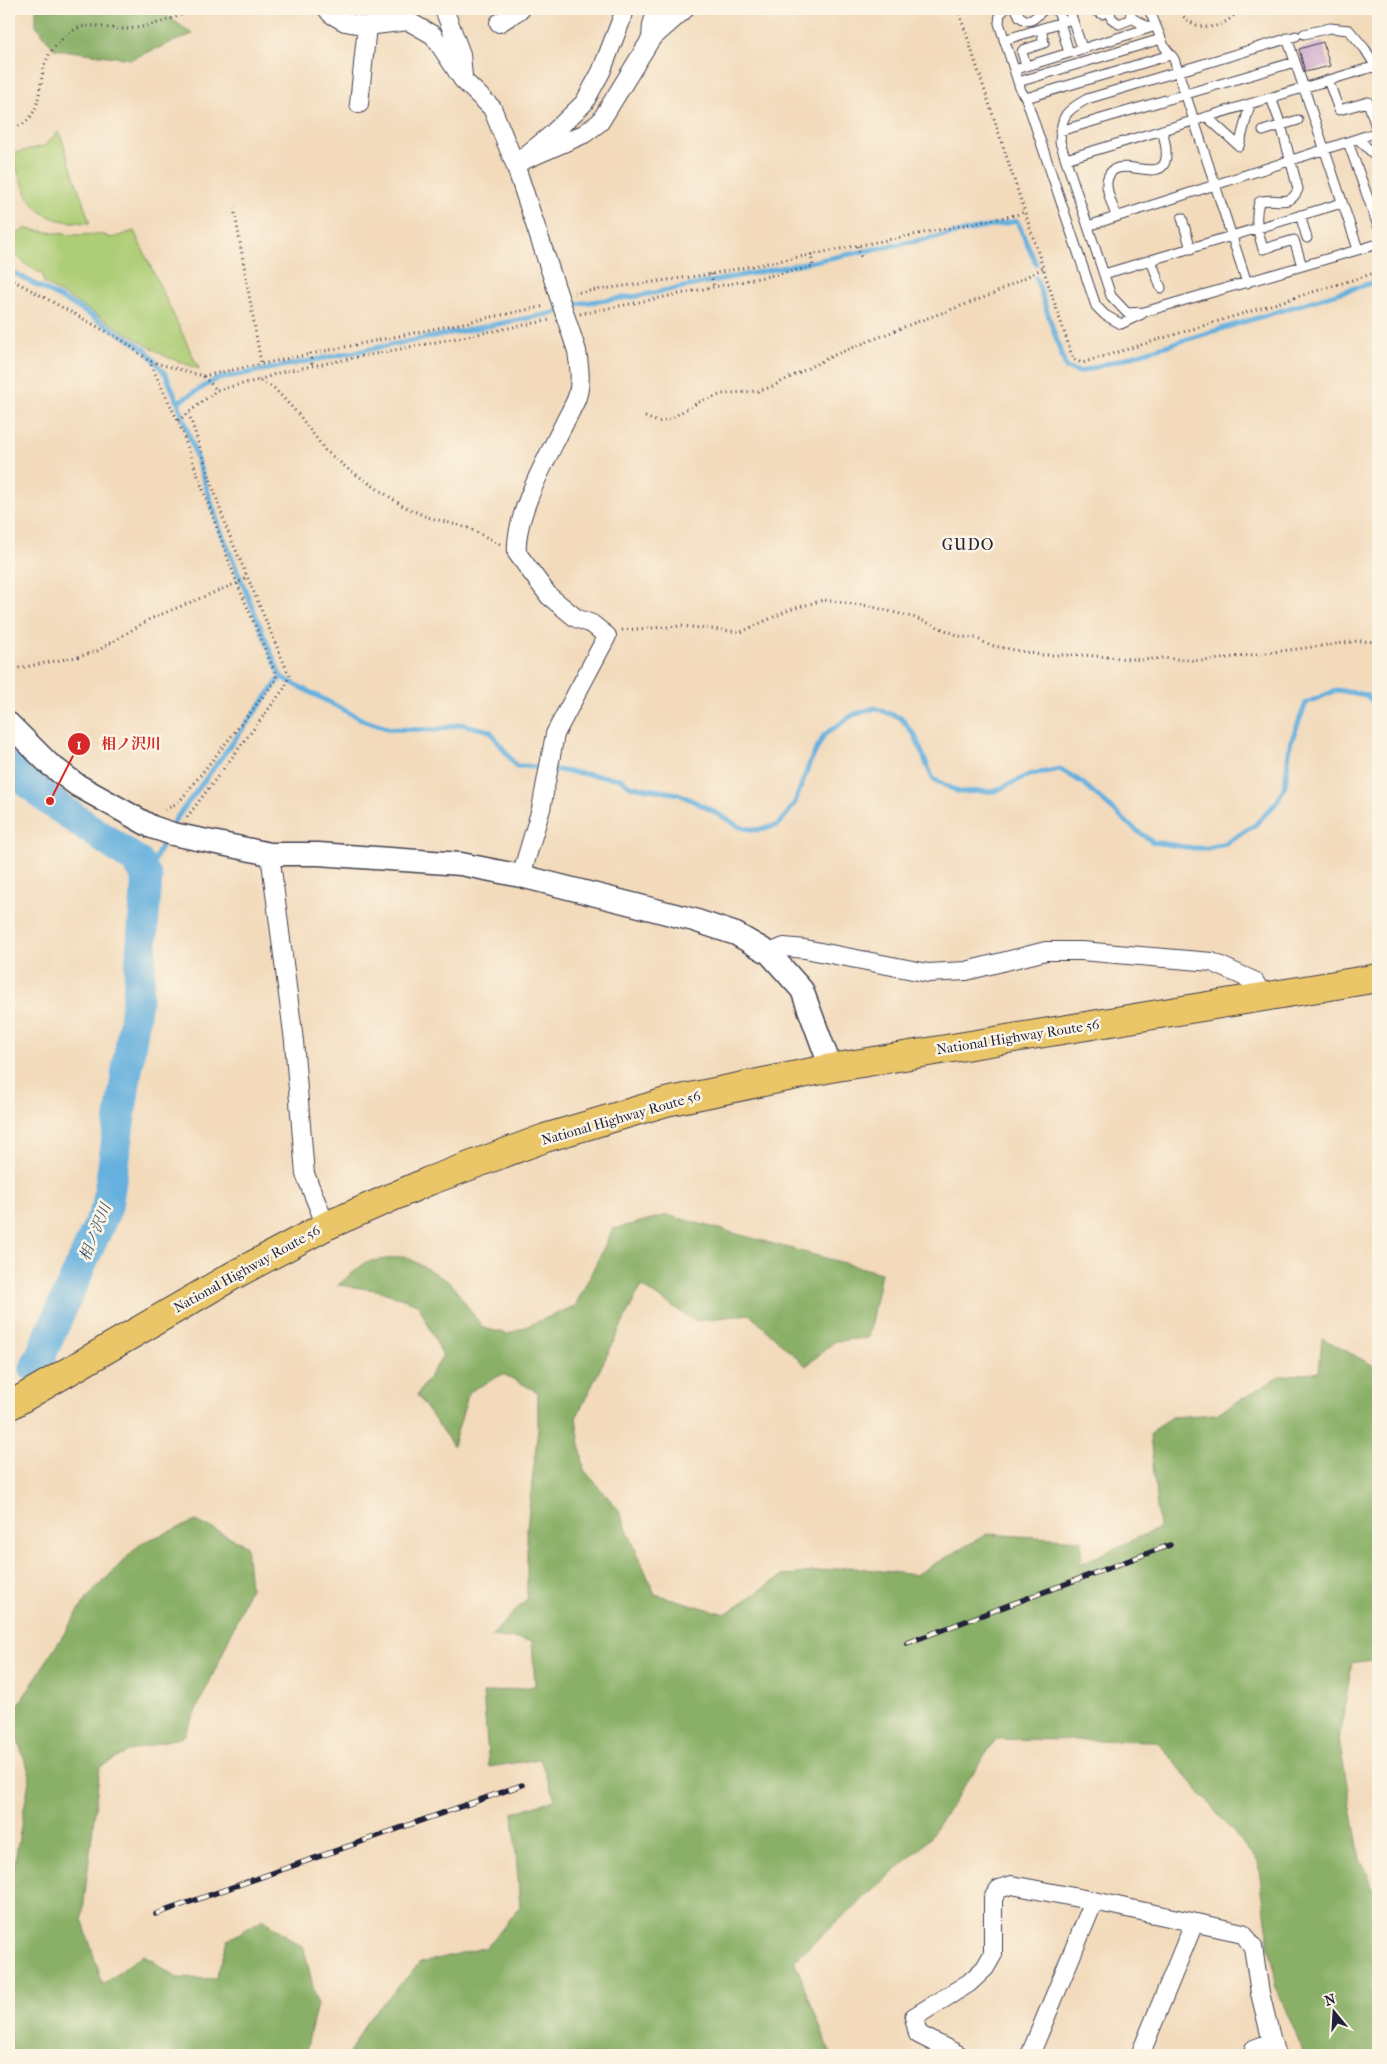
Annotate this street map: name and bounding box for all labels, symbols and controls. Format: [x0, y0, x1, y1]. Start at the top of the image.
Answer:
district label: GUDO [942, 535, 994, 554]
callout: 相ノ沢川 [66, 729, 171, 759]
text: 1 [76, 735, 82, 753]
text: 相ノ沢川 [101, 735, 161, 753]
street label: National Highway Route 56 [935, 1016, 1101, 1058]
street label: National Highway Route 56 [539, 1087, 703, 1149]
water label: 相ノ沢川 [75, 1199, 115, 1263]
street label: National Highway Route 56 [171, 1221, 324, 1316]
north arrow [1310, 1986, 1360, 2036]
text: N [1322, 1990, 1338, 2010]

